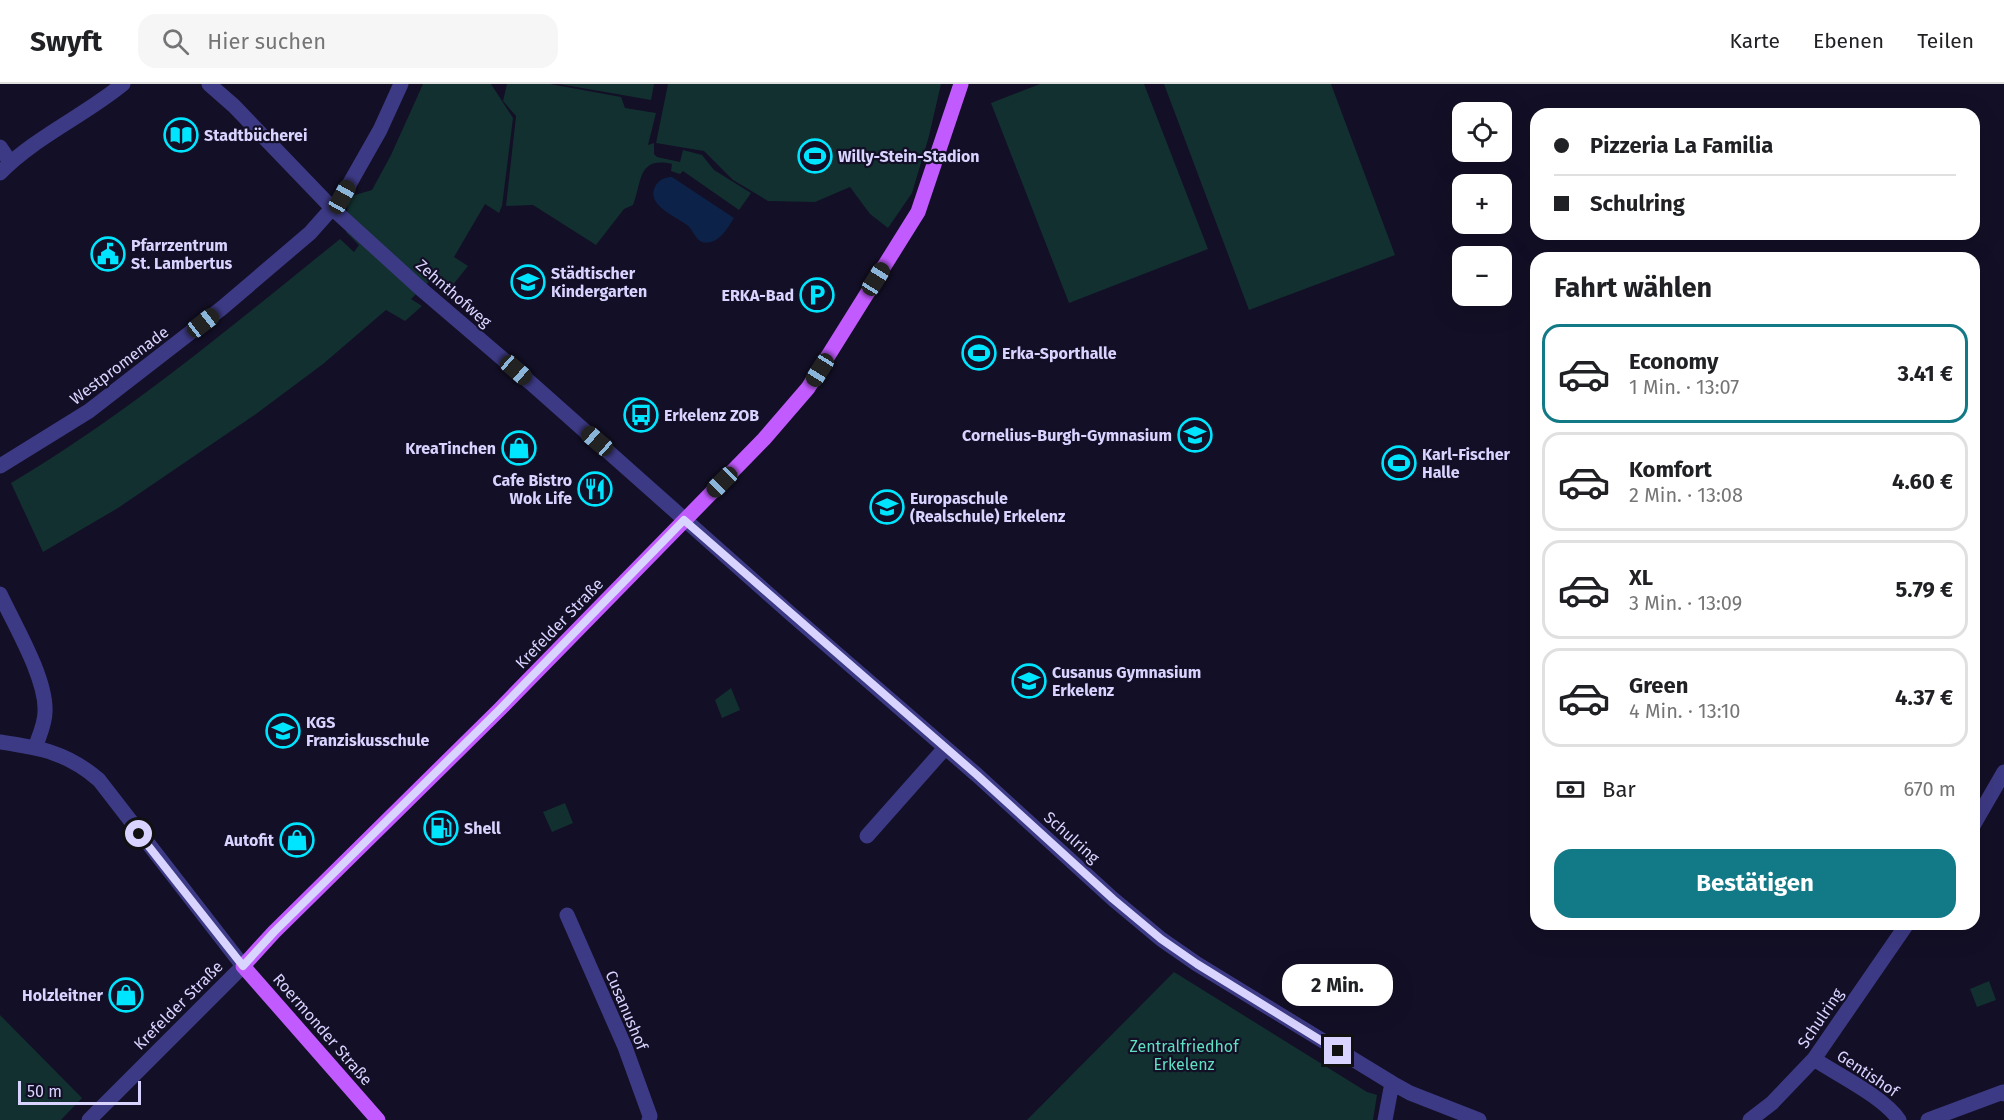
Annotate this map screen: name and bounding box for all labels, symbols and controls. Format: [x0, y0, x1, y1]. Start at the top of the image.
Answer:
search box [138, 14, 558, 68]
text: Swyft [30, 25, 102, 58]
icon: search [159, 25, 192, 58]
text: Hier suchen [207, 28, 326, 55]
text: Karte [1729, 28, 1780, 54]
text: Ebenen [1813, 28, 1884, 54]
text: Teilen [1917, 28, 1974, 54]
map controls [1452, 102, 1512, 306]
button: locate [1452, 102, 1512, 162]
library icon: Stadtbücherei [163, 117, 199, 153]
place label: Stadtbücherei [204, 126, 307, 145]
text: Pizzeria La Familia [1590, 132, 1773, 159]
sports icon: Willy-Stein-Stadion [797, 138, 833, 174]
place label: Willy-Stein-Stadion [838, 147, 980, 166]
button: + [1452, 174, 1512, 234]
car [325, 177, 359, 217]
text: Schulring [1590, 190, 1685, 217]
public building icon: Pfarrzentrum St. Lambertus [90, 236, 126, 272]
place label: Pfarrzentrum St. Lambertus [131, 236, 233, 273]
button: − [1452, 246, 1512, 306]
street label: Zehnthofweg [412, 255, 496, 332]
car [859, 259, 893, 299]
school or university icon: Städtischer Kindergarten [510, 264, 546, 300]
place label: Städtischer Kindergarten [551, 264, 647, 301]
text: Fahrt wählen [1554, 272, 1712, 304]
parking icon: ERKA-Bad [799, 277, 835, 313]
place label: ERKA-Bad [722, 286, 794, 305]
car [183, 305, 223, 341]
street label: Westpromenade [66, 322, 172, 409]
sports icon: Erka-Sporthalle [961, 335, 997, 371]
place label: Erka-Sporthalle [1002, 344, 1117, 363]
icon: car [1557, 347, 1611, 401]
text: Economy [1629, 348, 1718, 375]
car [803, 350, 837, 390]
car [497, 351, 535, 389]
text: 3.41 € [1897, 360, 1953, 387]
text: 1 Min. · 13:07 [1629, 375, 1739, 399]
bus stop icon: Erkelenz ZOB [623, 397, 659, 433]
place label: Erkelenz ZOB [664, 406, 759, 425]
school or university icon: Cornelius-Burgh-Gymnasium [1177, 417, 1213, 453]
car [578, 422, 616, 460]
place label: Cornelius-Burgh-Gymnasium [962, 426, 1172, 445]
shop icon: KreaTinchen [501, 430, 537, 466]
place label: KreaTinchen [405, 439, 496, 458]
sports icon: Karl-Fischer Halle [1381, 445, 1417, 481]
place label: Karl-Fischer Halle [1422, 445, 1511, 482]
icon: car [1557, 455, 1611, 509]
text: Komfort [1629, 456, 1712, 483]
car [703, 463, 741, 501]
text: 4.60 € [1892, 468, 1953, 495]
place label: Cafe Bistro Wok Life [492, 471, 572, 508]
restaurant icon: Cafe Bistro Wok Life [577, 471, 613, 507]
text: 2 Min. · 13:08 [1629, 483, 1743, 507]
school or university icon: Europaschule (Realschule) Erkelenz [869, 489, 905, 525]
place label: Europaschule (Realschule) Erkelenz [910, 489, 1066, 526]
icon: car [1557, 563, 1611, 617]
text: XL [1629, 564, 1653, 591]
street label: Krefelder Straße [512, 574, 607, 672]
text: 5.79 € [1895, 576, 1953, 603]
text: 3 Min. · 13:09 [1629, 591, 1742, 615]
school or university icon: Cusanus Gymnasium Erkelenz [1011, 663, 1047, 699]
place label: Cusanus Gymnasium Erkelenz [1052, 663, 1201, 700]
icon: car [1557, 671, 1611, 725]
text: Green [1629, 672, 1688, 699]
text: 4.37 € [1895, 684, 1953, 711]
text: 4 Min. · 13:10 [1629, 699, 1741, 723]
school or university icon: KGS Franziskusschule [265, 713, 301, 749]
place label: KGS Franziskusschule [306, 713, 430, 750]
icon: cash [1554, 773, 1587, 806]
text: Bar [1602, 776, 1636, 803]
text: 670 m [1904, 777, 1956, 801]
street label: Schulring [1040, 808, 1104, 868]
fuel station icon: Shell [423, 810, 459, 846]
place label: Shell [464, 819, 501, 838]
route start [125, 820, 152, 847]
shop icon: Autofit [279, 822, 315, 858]
place label: Autofit [223, 831, 275, 850]
button: Bestätigen [1554, 849, 1956, 918]
street label: Krefelder Straße [130, 957, 227, 1054]
callout: 2 Min. [1282, 964, 1394, 1006]
street label: Cusanushof [601, 968, 652, 1054]
street label: Roermonder Straße [269, 970, 376, 1089]
text: 2 Min. [1311, 973, 1364, 997]
shop icon: Holzleitner [108, 977, 144, 1013]
street label: Schulring [1793, 984, 1848, 1052]
place label: Holzleitner [22, 986, 104, 1005]
park label: Zentralfriedhof Erkelenz [1129, 1037, 1240, 1074]
route end [1324, 1037, 1351, 1064]
street label: Gentishof [1833, 1046, 1903, 1102]
scale bar [18, 1078, 141, 1106]
text: 50 m [27, 1082, 62, 1101]

